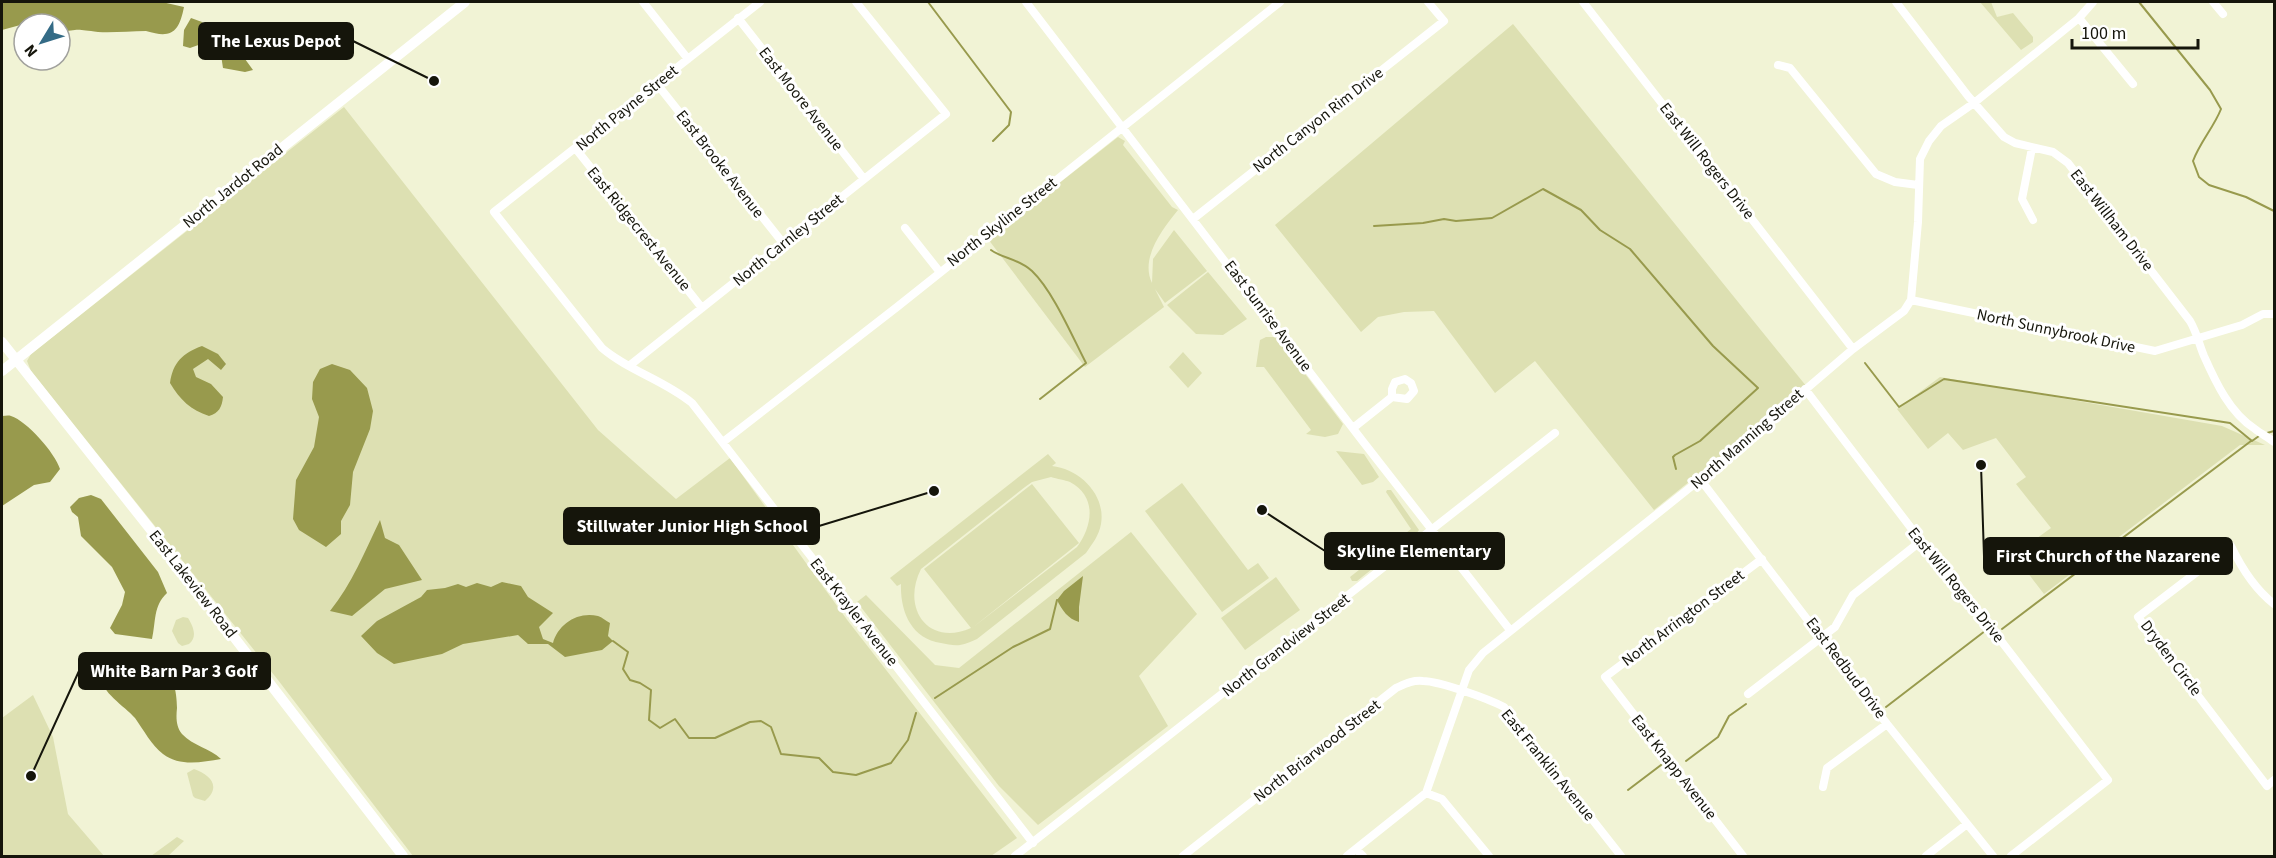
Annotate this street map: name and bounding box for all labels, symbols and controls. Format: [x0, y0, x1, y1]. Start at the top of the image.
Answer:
north arrow [12, 12, 72, 72]
scale bar [2072, 12, 2198, 50]
text: 100 m [2081, 21, 2126, 46]
callout: The Lexus Depot [199, 23, 353, 59]
text: The Lexus Depot [211, 29, 341, 54]
text: N [19, 40, 43, 62]
street label: East Moore Avenue [753, 42, 849, 156]
street label: North Payne Street [571, 60, 683, 156]
street label: North Canyon Rim Drive [1248, 62, 1388, 178]
street label: East Will Rogers Drive [1654, 98, 1760, 224]
street label: East Brooke Avenue [671, 105, 769, 223]
street label: North Jardot Road [178, 139, 288, 233]
street label: East Ridgecrest Avenue [582, 162, 696, 296]
street label: East Willham Drive [2065, 164, 2159, 276]
street label: North Skyline Street [942, 172, 1062, 272]
street label: North Carnley Street [728, 188, 848, 291]
street label: East Sunrise Avenue [1219, 256, 1317, 376]
street label: North Sunnybrook Drive [1975, 303, 2137, 359]
street label: North Manning Street [1686, 383, 1809, 494]
callout: Stillwater Junior High School [564, 508, 819, 544]
text: Stillwater Junior High School [576, 514, 808, 539]
street label: East Will Rogers Drive [1903, 523, 2010, 647]
street label: East Lakeview Road [144, 525, 242, 643]
callout: Skyline Elementary [1325, 533, 1504, 569]
callout: First Church of the Nazarene [1984, 538, 2232, 574]
text: Skyline Elementary [1337, 539, 1492, 564]
text: First Church of the Nazarene [1996, 544, 2220, 569]
street label: East Krayler Avenue [805, 553, 903, 671]
street label: North Arrington Street [1617, 564, 1749, 671]
street label: North Grandview Street [1217, 588, 1355, 702]
street label: East Redbud Drive [1801, 613, 1891, 723]
street label: Dryden Circle [2135, 616, 2207, 701]
callout: White Barn Par 3 Golf [79, 653, 270, 689]
text: White Barn Par 3 Golf [90, 659, 258, 684]
street label: North Briarwood Street [1249, 694, 1386, 808]
street label: East Franklin Avenue [1496, 704, 1600, 826]
street label: East Knapp Avenue [1626, 710, 1722, 824]

